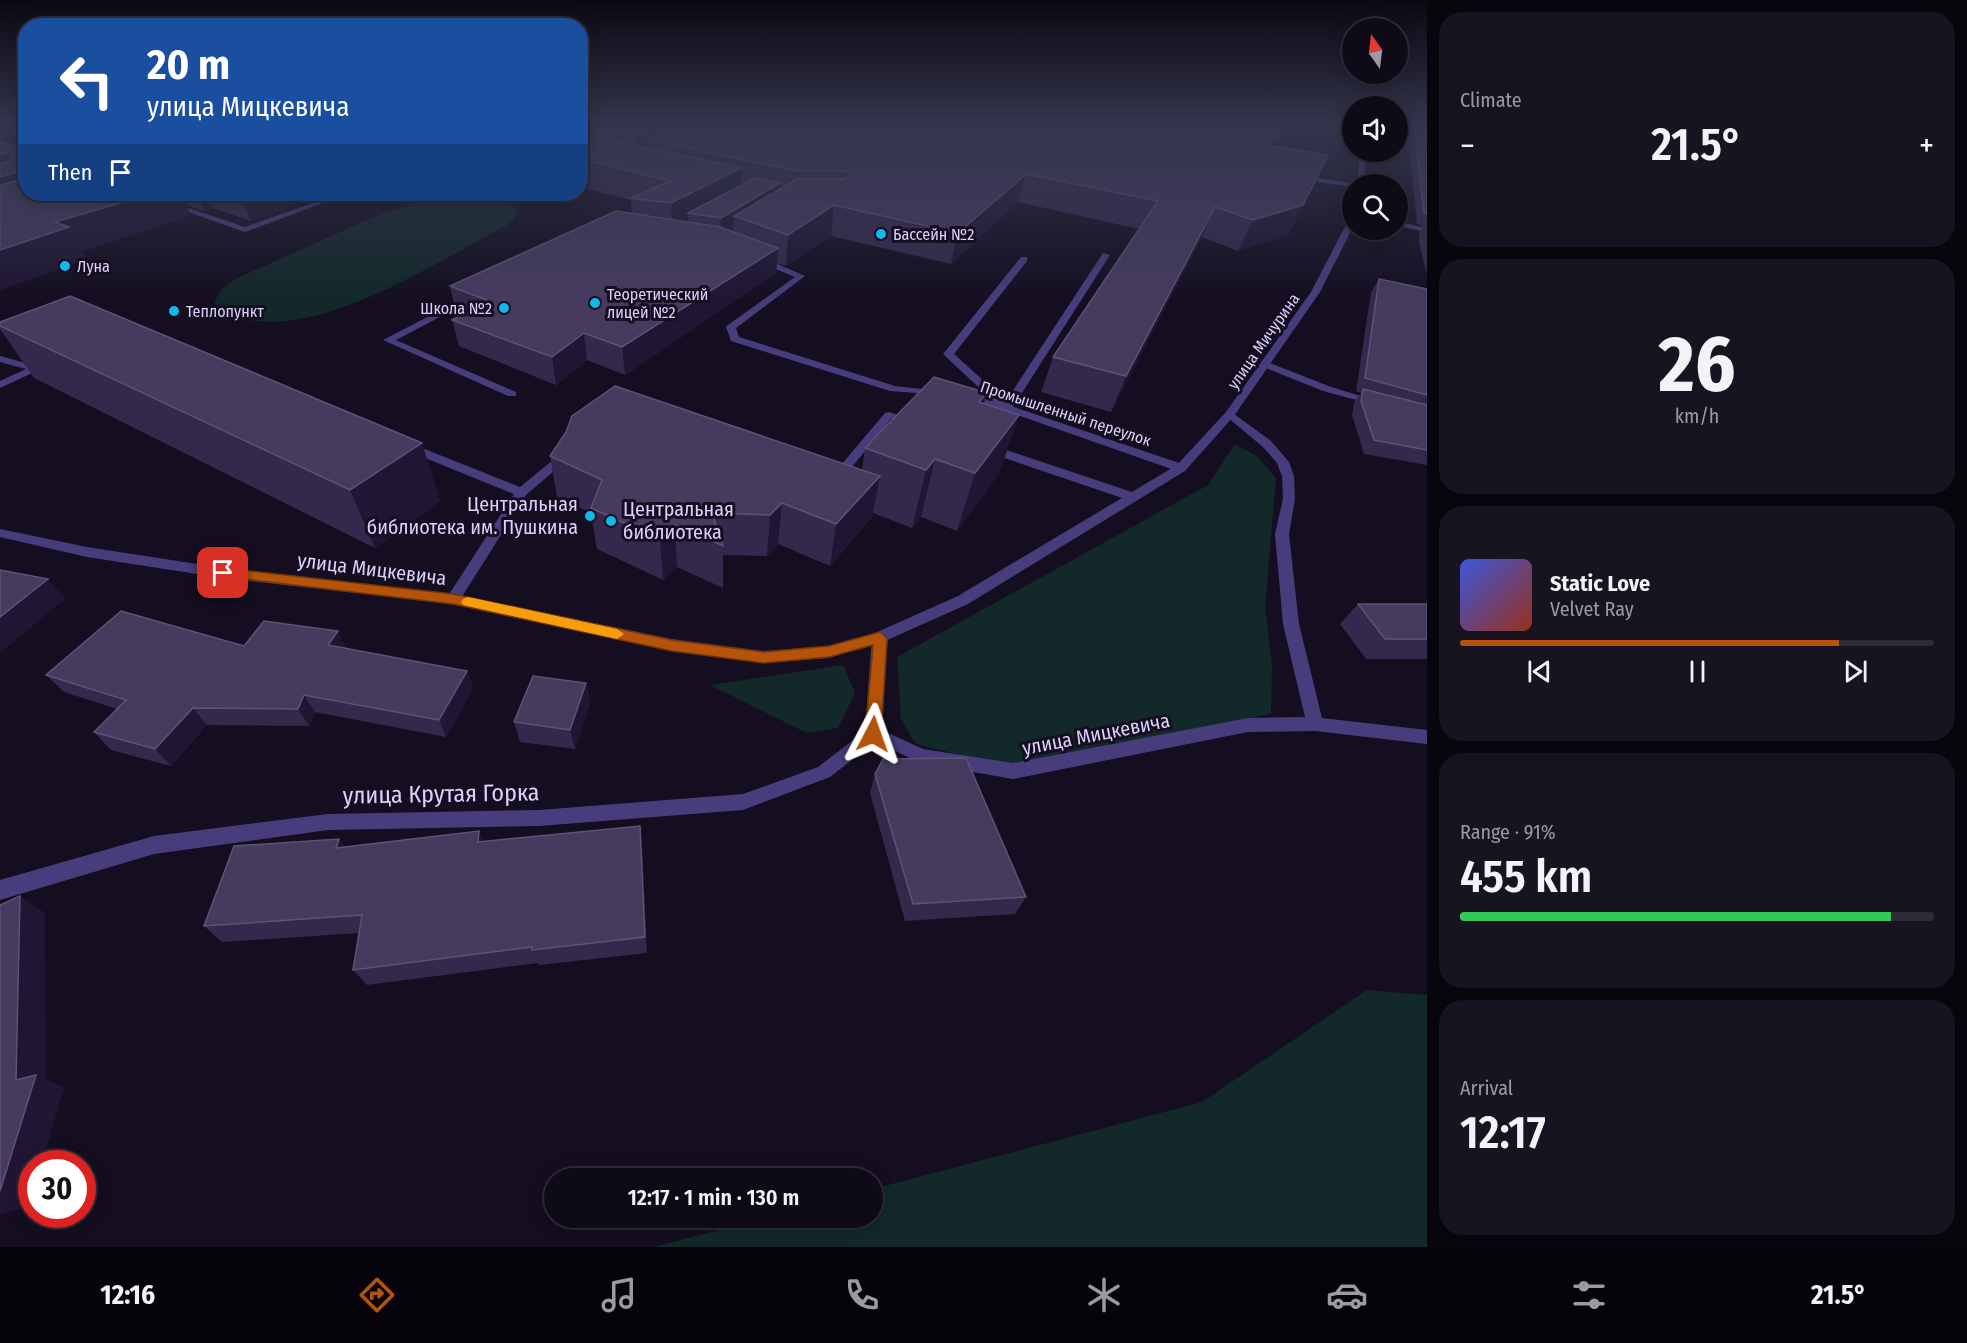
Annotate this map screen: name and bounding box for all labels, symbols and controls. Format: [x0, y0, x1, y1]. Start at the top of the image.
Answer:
north arrow [1342, 18, 1408, 84]
map controls [1342, 18, 1408, 240]
text: 20 m [147, 40, 230, 90]
icon: left [48, 42, 126, 120]
text: Climate [1460, 88, 1522, 112]
text: улица Мицкевича [147, 91, 349, 123]
button: sound [1342, 96, 1408, 162]
text: 21.5° [1651, 118, 1743, 172]
text: − [1460, 126, 1475, 166]
text: + [1919, 126, 1934, 166]
icon: arrive [104, 156, 137, 189]
text: Then [48, 159, 92, 186]
button: search [1342, 174, 1408, 240]
place label: Бассейн №2 [893, 225, 974, 244]
marker: Бассейн №2 [874, 227, 888, 241]
place label: Луна [77, 257, 110, 276]
marker: Луна [58, 259, 72, 273]
place label: Теоретический лицей №2 [607, 285, 708, 322]
street label: улица Мичурина [1223, 290, 1303, 393]
marker: Теоретический лицей №2 [588, 296, 602, 310]
place label: Школа №2 [420, 299, 492, 318]
marker: Школа №2 [497, 301, 511, 315]
place label: Теплопункт [186, 302, 264, 321]
marker: Теплопункт [167, 304, 181, 318]
text: 26 [1659, 318, 1735, 412]
street label: Промышленный переулок [978, 377, 1154, 450]
text: km/h [1675, 404, 1719, 428]
place label: Центральная библиотека им. Пушкина [367, 492, 578, 539]
place label: Центральная библиотека [623, 497, 734, 544]
marker: Центральная библиотека им. Пушкина [583, 509, 597, 523]
marker: Центральная библиотека [604, 514, 618, 528]
pin [197, 547, 248, 598]
street label: улица Мицкевича [296, 548, 448, 590]
icon: arrive [206, 556, 239, 589]
text: Static Love [1550, 570, 1650, 597]
text: Velvet Ray [1550, 597, 1634, 621]
icon: previous [1523, 655, 1556, 688]
icon: pause [1681, 655, 1714, 688]
icon: next [1839, 655, 1872, 688]
position arrow [841, 702, 905, 766]
street label: улица Мицкевича [1020, 708, 1172, 760]
street label: улица Крутая Горка [342, 778, 540, 810]
text: Range · 91% [1460, 820, 1556, 844]
text: 455 km [1460, 850, 1592, 904]
text: Arrival [1460, 1076, 1513, 1100]
text: 12:17 [1460, 1106, 1546, 1160]
speed limit sign: 30 [18, 1150, 96, 1228]
text: 12:17 · 1 min · 130 m [628, 1184, 799, 1211]
icon: directions [356, 1274, 398, 1316]
icon: music [598, 1274, 640, 1316]
icon: phone [841, 1274, 883, 1316]
icon: climate [1083, 1274, 1125, 1316]
icon: car [1326, 1274, 1368, 1316]
icon: filters [1568, 1274, 1610, 1316]
text: 12:16 [100, 1279, 155, 1311]
text: 21.5° [1811, 1279, 1867, 1311]

